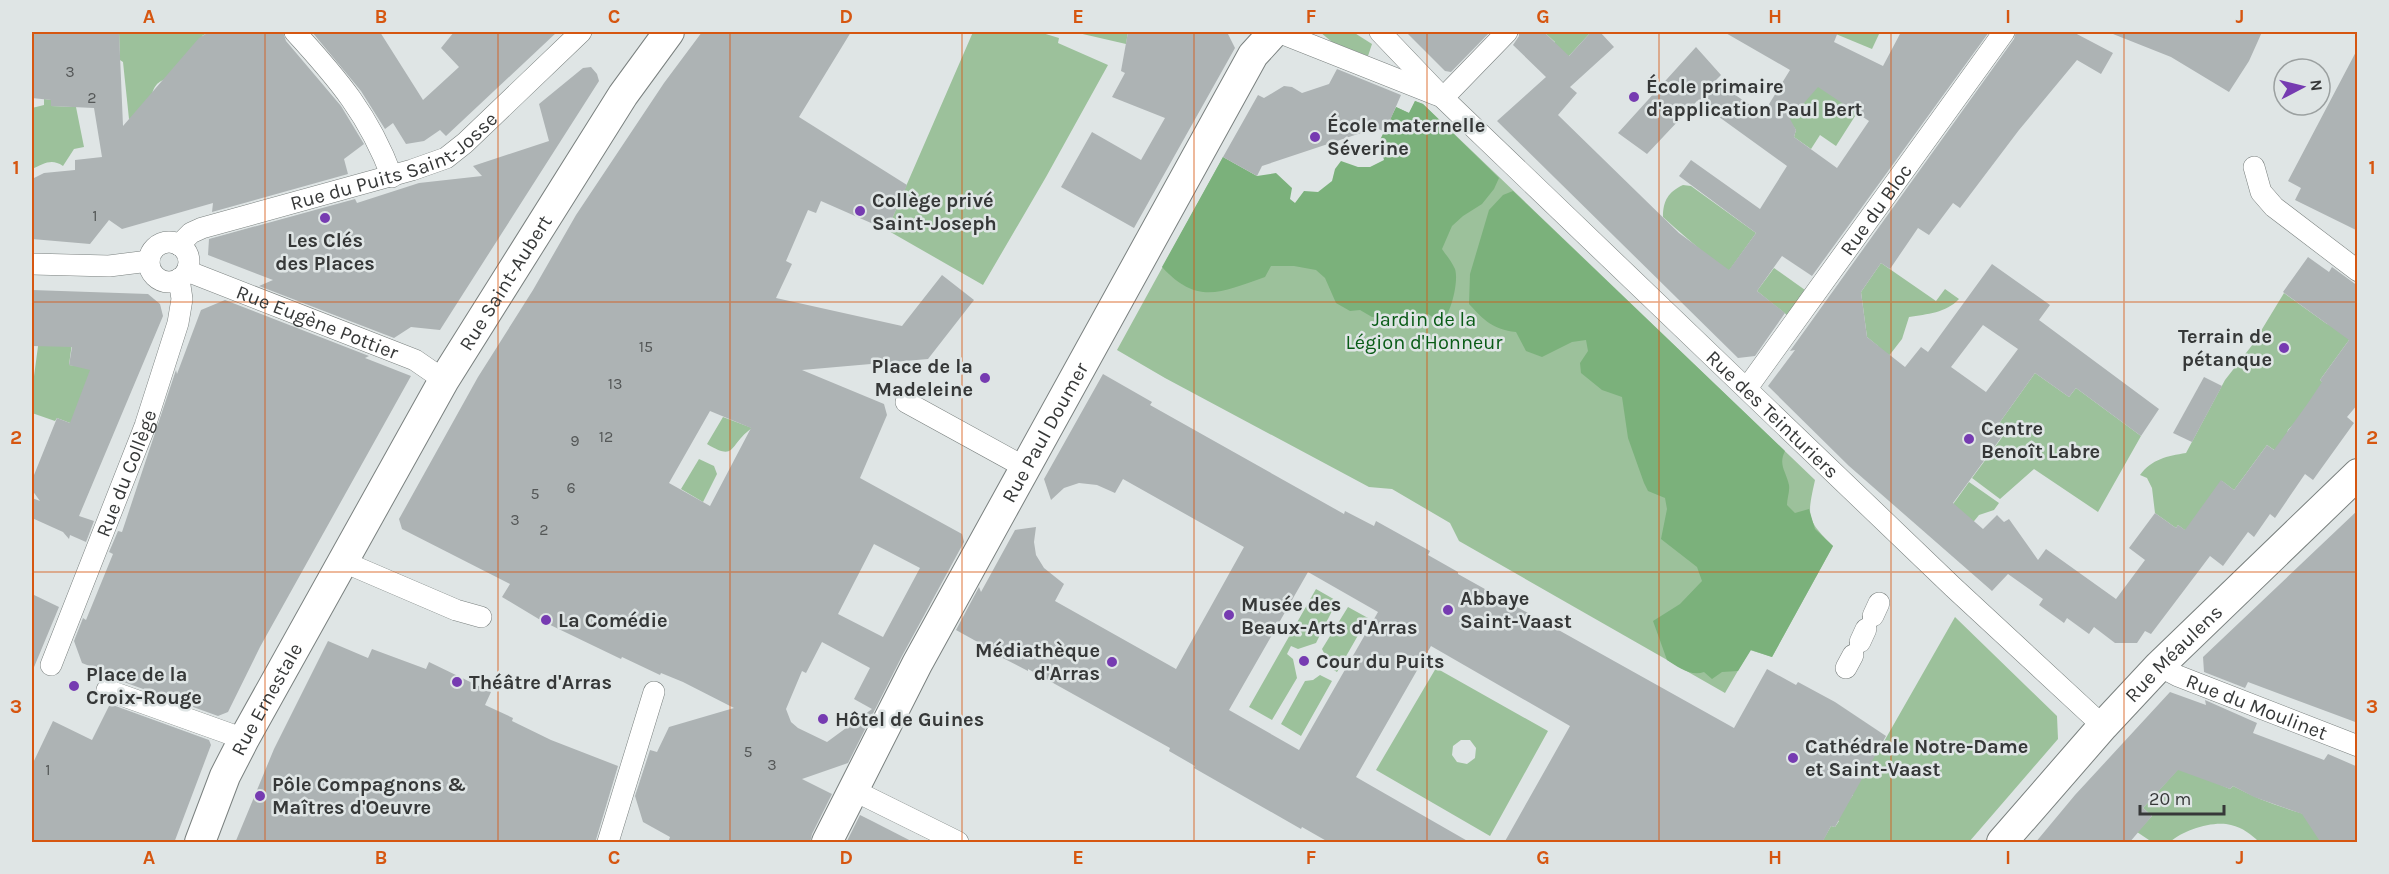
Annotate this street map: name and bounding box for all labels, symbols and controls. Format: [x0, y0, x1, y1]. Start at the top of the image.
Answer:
text: A [143, 5, 156, 28]
text: B [375, 5, 387, 28]
text: C [608, 5, 620, 28]
text: D [839, 5, 853, 28]
text: E [1072, 5, 1084, 28]
text: F [1306, 5, 1317, 28]
text: G [1536, 5, 1550, 28]
text: H [1768, 5, 1782, 28]
text: I [2005, 5, 2011, 28]
text: J [2236, 5, 2244, 28]
north arrow [2272, 57, 2332, 117]
house number: 3 [65, 62, 75, 81]
place label: École primaire d'application Paul Bert [1646, 73, 1863, 121]
text: N [2306, 78, 2327, 92]
house number: 2 [87, 88, 97, 107]
marker: École primaire d'application Paul Bert [1627, 90, 1641, 104]
street label: Rue du Puits Saint-Josse [288, 107, 502, 215]
place label: École maternelle Séverine [1327, 112, 1485, 160]
marker: École maternelle Séverine [1308, 130, 1322, 144]
text: 1 [12, 156, 20, 179]
text: 1 [2368, 156, 2376, 179]
street label: Rue du Bloc [1835, 160, 1917, 260]
place label: Collège privé Saint-Joseph [872, 189, 997, 235]
marker: Collège privé Saint-Joseph [853, 204, 867, 218]
house number: 1 [92, 206, 98, 225]
marker: Les Clés des Places [318, 211, 332, 225]
street label: Rue Saint-Aubert [454, 211, 557, 355]
place label: Les Clés des Places [275, 229, 375, 275]
street label: Rue Eugène Pottier [233, 280, 402, 365]
park label: Jardin de la Légion d'Honneur [1345, 308, 1503, 354]
place label: Terrain de pétanque [2178, 325, 2272, 371]
house number: 15 [639, 337, 653, 356]
marker: Terrain de pétanque [2277, 341, 2291, 355]
street label: Rue des Teinturiers [1701, 346, 1843, 483]
place label: Place de la Madeleine [872, 355, 973, 401]
street label: Rue Paul Doumer [997, 358, 1093, 507]
marker: Place de la Madeleine [978, 371, 992, 385]
house number: 13 [608, 374, 622, 393]
street label: Rue du Collège [92, 407, 161, 540]
place label: Centre Benoît Labre [1981, 417, 2100, 463]
text: 2 [10, 426, 22, 449]
text: 2 [2366, 426, 2378, 449]
house number: 12 [599, 427, 613, 446]
house number: 9 [570, 431, 580, 450]
marker: Centre Benoît Labre [1962, 432, 1976, 446]
house number: 6 [566, 478, 576, 497]
house number: 5 [530, 484, 540, 503]
house number: 3 [510, 510, 520, 529]
house number: 2 [539, 520, 549, 539]
place label: Abbaye Saint-Vaast [1460, 587, 1572, 633]
place label: Musée des Beaux-Arts d'Arras [1241, 593, 1418, 639]
street label: Rue Méaulens [2120, 600, 2227, 707]
marker: Abbaye Saint-Vaast [1441, 603, 1455, 617]
marker: Musée des Beaux-Arts d'Arras [1222, 608, 1236, 622]
place label: La Comédie [558, 609, 668, 632]
marker: La Comédie [539, 613, 553, 627]
street label: Rue Ernestale [227, 639, 307, 759]
place label: Médiathèque d'Arras [975, 639, 1100, 685]
place label: Cour du Puits [1316, 650, 1444, 673]
marker: Cour du Puits [1297, 654, 1311, 668]
marker: Médiathèque d'Arras [1105, 655, 1119, 669]
place label: Place de la Croix-Rouge [86, 663, 202, 709]
street label: Rue du Moulinet [2183, 669, 2331, 745]
place label: Théâtre d'Arras [469, 671, 612, 694]
marker: Théâtre d'Arras [450, 675, 464, 689]
marker: Place de la Croix-Rouge [67, 679, 81, 693]
text: 3 [10, 695, 22, 718]
text: 3 [2366, 695, 2378, 718]
place label: Hôtel de Guines [835, 708, 984, 731]
marker: Hôtel de Guines [816, 712, 830, 726]
place label: Cathédrale Notre-Dame et Saint-Vaast [1805, 735, 2028, 781]
house number: 5 [743, 742, 753, 761]
marker: Cathédrale Notre-Dame et Saint-Vaast [1786, 751, 1800, 765]
house number: 3 [767, 755, 777, 774]
house number: 1 [45, 760, 51, 779]
place label: Pôle Compagnons & Maîtres d'Oeuvre [272, 773, 466, 819]
scale bar [2140, 778, 2224, 816]
text: 20 m [2149, 788, 2191, 810]
marker: Pôle Compagnons & Maîtres d'Oeuvre [253, 789, 267, 803]
text: A [143, 846, 156, 869]
text: B [375, 846, 387, 869]
text: C [608, 846, 620, 869]
text: D [839, 846, 853, 869]
text: E [1072, 846, 1084, 869]
text: F [1306, 846, 1317, 869]
text: G [1536, 846, 1550, 869]
text: H [1768, 846, 1782, 869]
text: I [2005, 846, 2011, 869]
text: J [2236, 846, 2244, 869]

